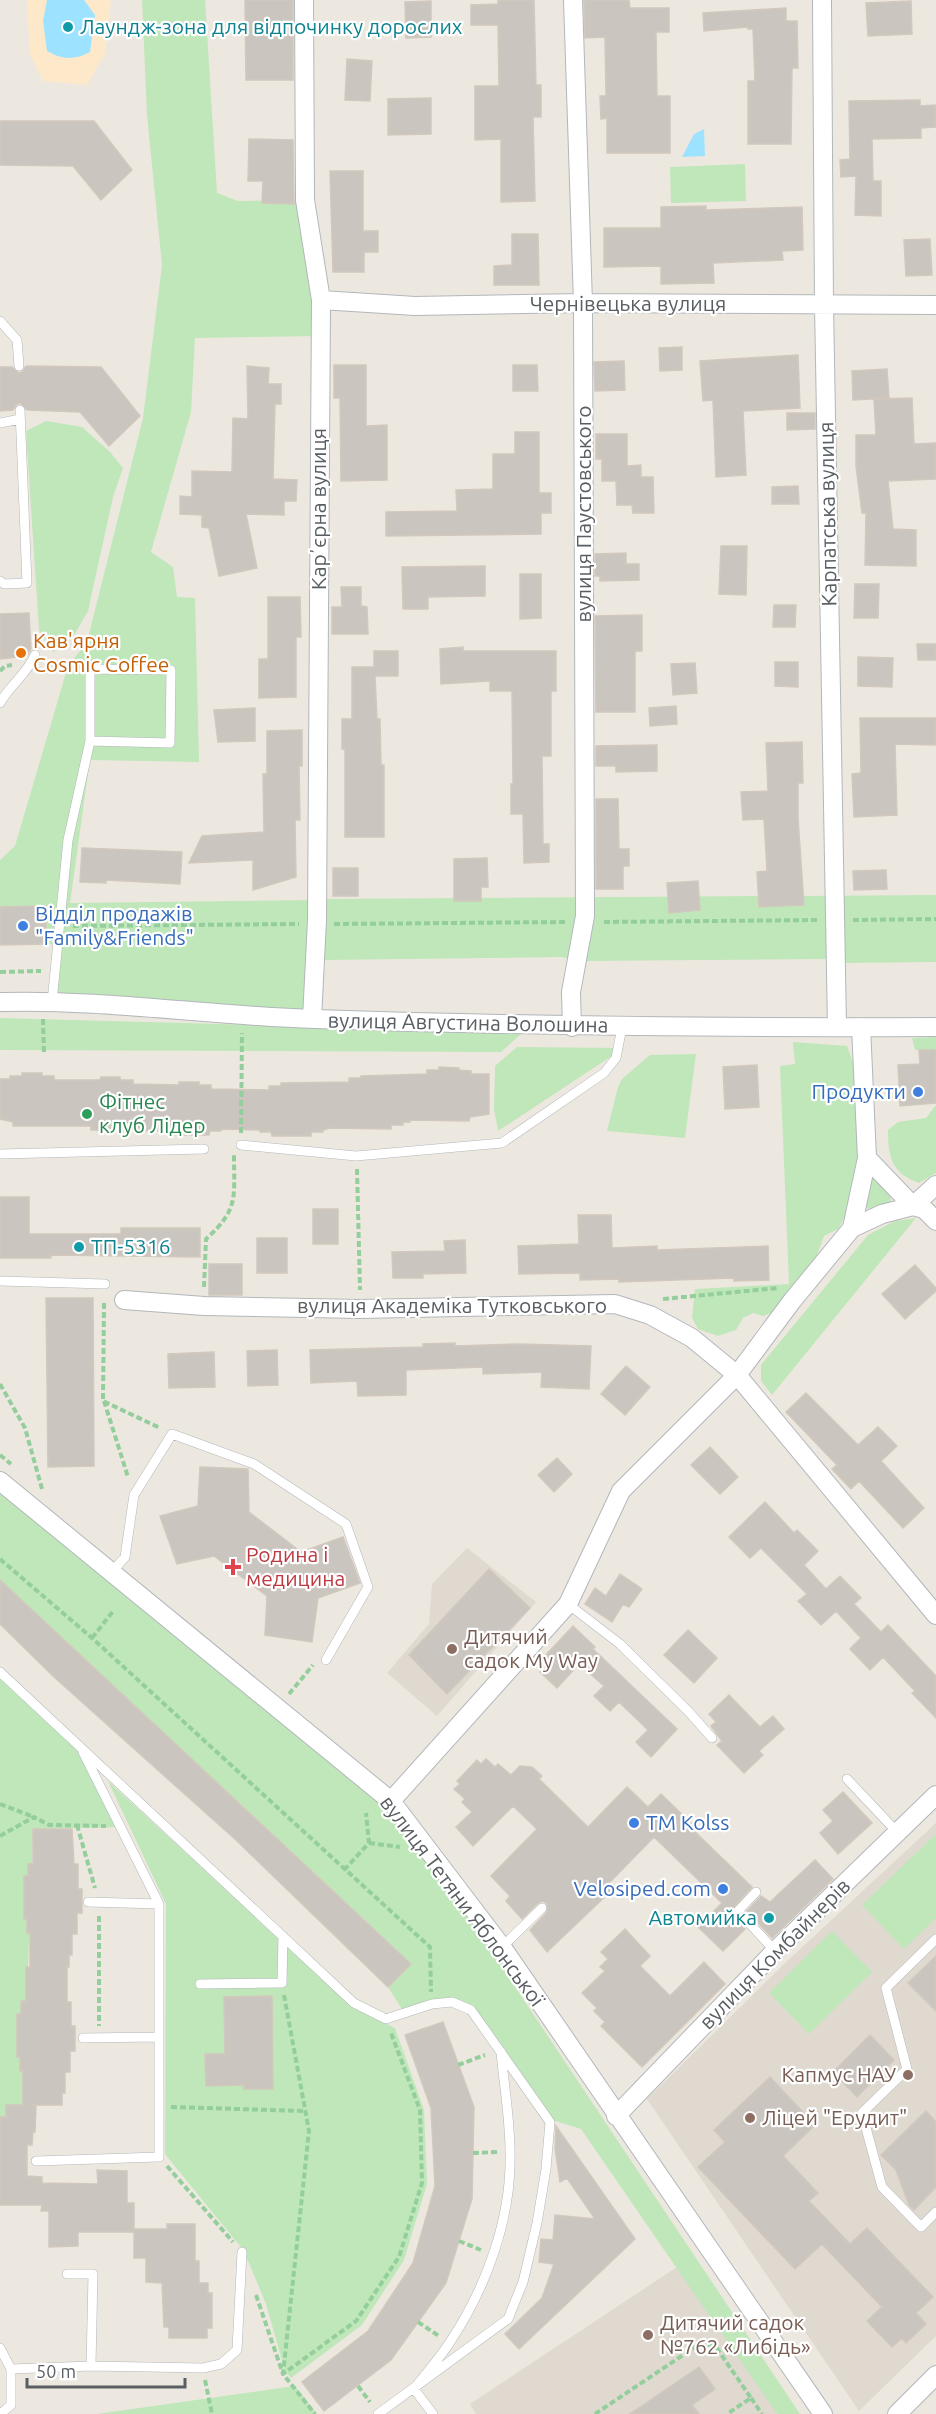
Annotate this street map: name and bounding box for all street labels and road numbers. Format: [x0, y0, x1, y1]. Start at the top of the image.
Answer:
street label: Чернівецька вулиця [530, 291, 726, 315]
street label: вулиця Паустовського [571, 405, 595, 623]
street label: Карпатська вулиця [813, 422, 841, 607]
street label: Карʼєрна вулиця [306, 428, 330, 590]
street label: вулиця Августина Волошина [327, 1008, 609, 1036]
street label: вулиця Академіка Тутковського [297, 1293, 607, 1317]
street label: вулиця Тетяни Яблонської [376, 1790, 550, 2011]
street label: вулиця Комбайнерів [694, 1873, 854, 2033]

